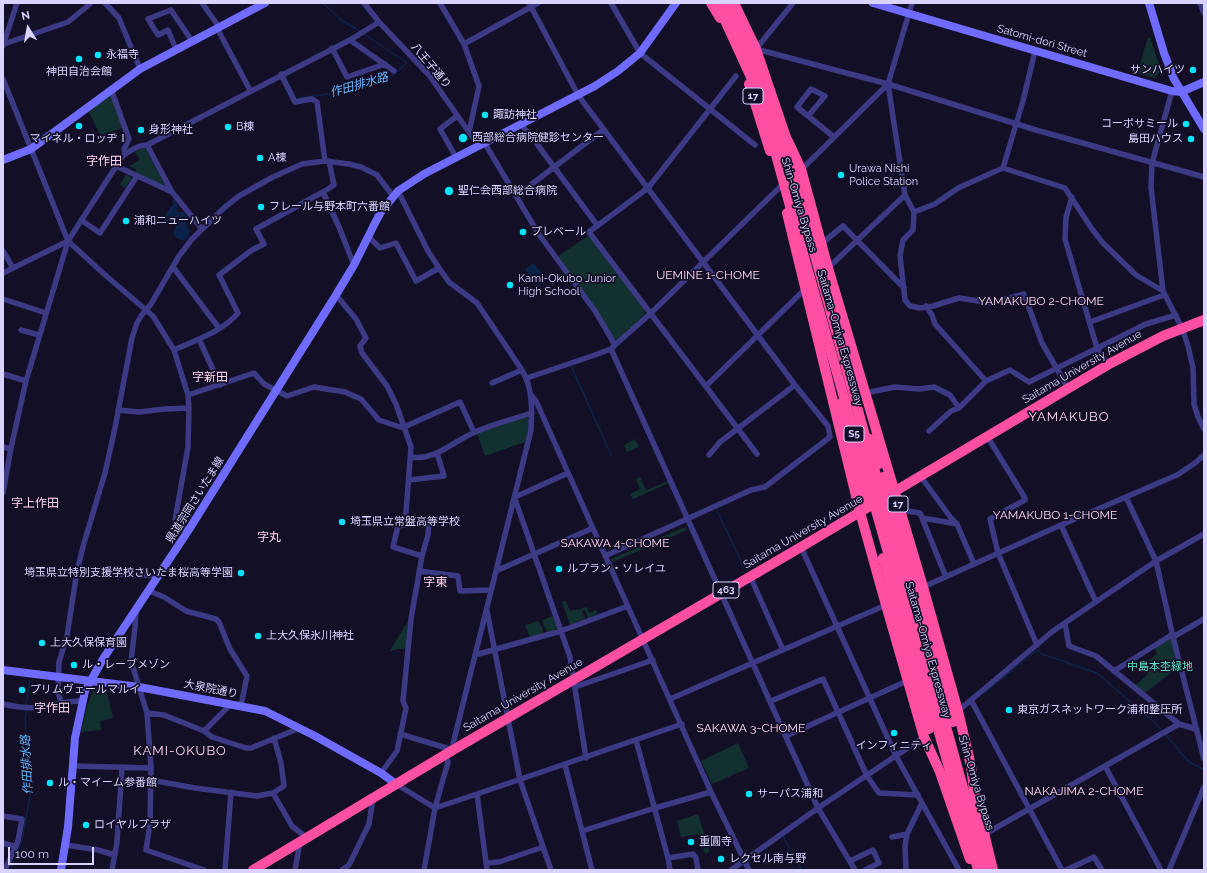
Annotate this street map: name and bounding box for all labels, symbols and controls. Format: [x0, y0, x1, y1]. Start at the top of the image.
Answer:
north arrow [8, 8, 48, 48]
text: N [20, 9, 31, 23]
street label: Satomi-dori Street [996, 22, 1088, 60]
street label: 八王子通り [408, 41, 454, 91]
place label: 永福寺 [106, 48, 139, 62]
marker: 永福寺 [93, 50, 103, 60]
marker: 神田自治会館 [74, 54, 84, 64]
place label: サンハイツ [1130, 63, 1185, 77]
place label: 神田自治会館 [46, 65, 112, 79]
marker: サンハイツ [1188, 65, 1198, 75]
water label: 作田排水路 [328, 70, 390, 100]
road number: 17 [743, 88, 763, 104]
place label: 諏訪神社 [493, 108, 537, 122]
marker: 諏訪神社 [480, 110, 490, 120]
place label: コーポサミール [1101, 117, 1178, 131]
marker: コーポサミール [1181, 119, 1191, 129]
place label: B棟 [236, 120, 254, 134]
marker: マイネル・ロッヂⅠ [74, 121, 84, 131]
marker: B棟 [223, 122, 233, 132]
place label: 身形神社 [149, 123, 193, 137]
marker: 身形神社 [136, 125, 146, 135]
place label: 西部総合病院健診センター [472, 131, 604, 145]
place label: マイネル・ロッヂⅠ [30, 132, 128, 146]
marker: 西部総合病院健診センター [457, 132, 469, 144]
place label: 島田ハウス [1128, 132, 1183, 146]
marker: 島田ハウス [1186, 134, 1196, 144]
place label: A棟 [268, 151, 286, 165]
marker: A棟 [255, 153, 265, 163]
district label: 字作田 [86, 154, 122, 168]
street label: Shin-Omiya Bypass [778, 156, 820, 254]
place label: Urawa Nishi Police Station [849, 162, 918, 188]
marker: Urawa Nishi Police Station [836, 170, 846, 180]
place label: 聖仁会西部総合病院 [458, 184, 557, 198]
marker: 聖仁会西部総合病院 [443, 185, 455, 197]
place label: フレール与野本町六番館 [269, 200, 390, 214]
marker: フレール与野本町六番館 [256, 202, 266, 212]
place label: 浦和ニューハイツ [134, 214, 222, 228]
marker: 浦和ニューハイツ [121, 216, 131, 226]
place label: プレベール [531, 225, 586, 239]
marker: プレベール [518, 227, 528, 237]
district label: UEMINE 1-CHOME [649, 268, 767, 282]
street label: Saitama-Omiya Expressway [814, 268, 866, 408]
place label: Kami-Okubo Junior High School [518, 272, 616, 298]
marker: Kami-Okubo Junior High School [505, 280, 515, 290]
district label: YAMAKUBO 2-CHOME [970, 294, 1112, 308]
street label: Saitama University Avenue [1020, 327, 1144, 407]
district label: 字新田 [192, 370, 228, 384]
district label: YAMAKUBO [1028, 409, 1110, 425]
road number: S5 [844, 426, 864, 442]
street label: 県道宗岡さいたま線 [163, 455, 227, 545]
street label: Saitama University Avenue [741, 492, 865, 572]
district label: 字上作田 [11, 496, 59, 510]
road number: 17 [888, 496, 908, 512]
district label: YAMAKUBO 1-CHOME [985, 508, 1125, 522]
place label: 埼玉県立常盤高等学校 [350, 515, 460, 529]
marker: 埼玉県立常盤高等学校 [337, 517, 347, 527]
district label: 字丸 [257, 530, 281, 544]
district label: SAKAWA 4-CHOME [554, 536, 676, 550]
place label: ルプラン・ソレイユ [567, 562, 666, 576]
marker: ルプラン・ソレイユ [554, 564, 564, 574]
place label: 埼玉県立特別支援学校さいたま桜高等学園 [24, 566, 233, 580]
marker: 埼玉県立特別支援学校さいたま桜高等学園 [236, 568, 246, 578]
district label: 字東 [423, 575, 447, 589]
street label: Saitama-Omiya Expressway [902, 580, 954, 720]
road number: 463 [713, 582, 739, 598]
place label: 上大久保氷川神社 [266, 629, 354, 643]
marker: 上大久保氷川神社 [253, 631, 263, 641]
place label: 上大久保保育園 [50, 636, 127, 650]
marker: 上大久保保育園 [37, 638, 47, 648]
street label: Saitama University Avenue [461, 655, 585, 735]
place label: ル・レーブメゾン [82, 658, 170, 672]
marker: ル・レーブメゾン [69, 660, 79, 670]
park label: 中島本杢緑地 [1127, 660, 1193, 674]
street label: 大泉院通り [183, 677, 239, 701]
place label: プリムヴェールマルイ [30, 683, 140, 697]
marker: プリムヴェールマルイ [17, 685, 27, 695]
district label: 字作田 [34, 701, 70, 715]
place label: 東京ガスネットワーク浦和整圧所 [1017, 703, 1182, 717]
marker: 東京ガスネットワーク浦和整圧所 [1004, 705, 1014, 715]
district label: SAKAWA 3-CHOME [690, 721, 812, 735]
marker: インフィニティ [889, 728, 899, 738]
street label: Shin-Omiya Bypass [955, 734, 997, 832]
water label: 作田排水路 [18, 735, 36, 795]
place label: インフィニティ [856, 739, 932, 753]
district label: KAMI-OKUBO [133, 743, 227, 759]
place label: ル・マイーム参番館 [58, 776, 157, 790]
marker: ル・マイーム参番館 [45, 778, 55, 788]
district label: NAKAJIMA 2-CHOME [1017, 784, 1151, 798]
place label: サーパス浦和 [757, 787, 823, 801]
marker: サーパス浦和 [744, 789, 754, 799]
place label: ロイヤルプラザ [94, 818, 171, 832]
marker: ロイヤルプラザ [81, 820, 91, 830]
place label: 重圓寺 [699, 835, 732, 849]
marker: 重圓寺 [686, 837, 696, 847]
scale bar [10, 839, 96, 865]
text: 100 m [15, 847, 49, 861]
place label: レクセル南与野 [729, 852, 806, 866]
marker: レクセル南与野 [716, 854, 726, 864]

